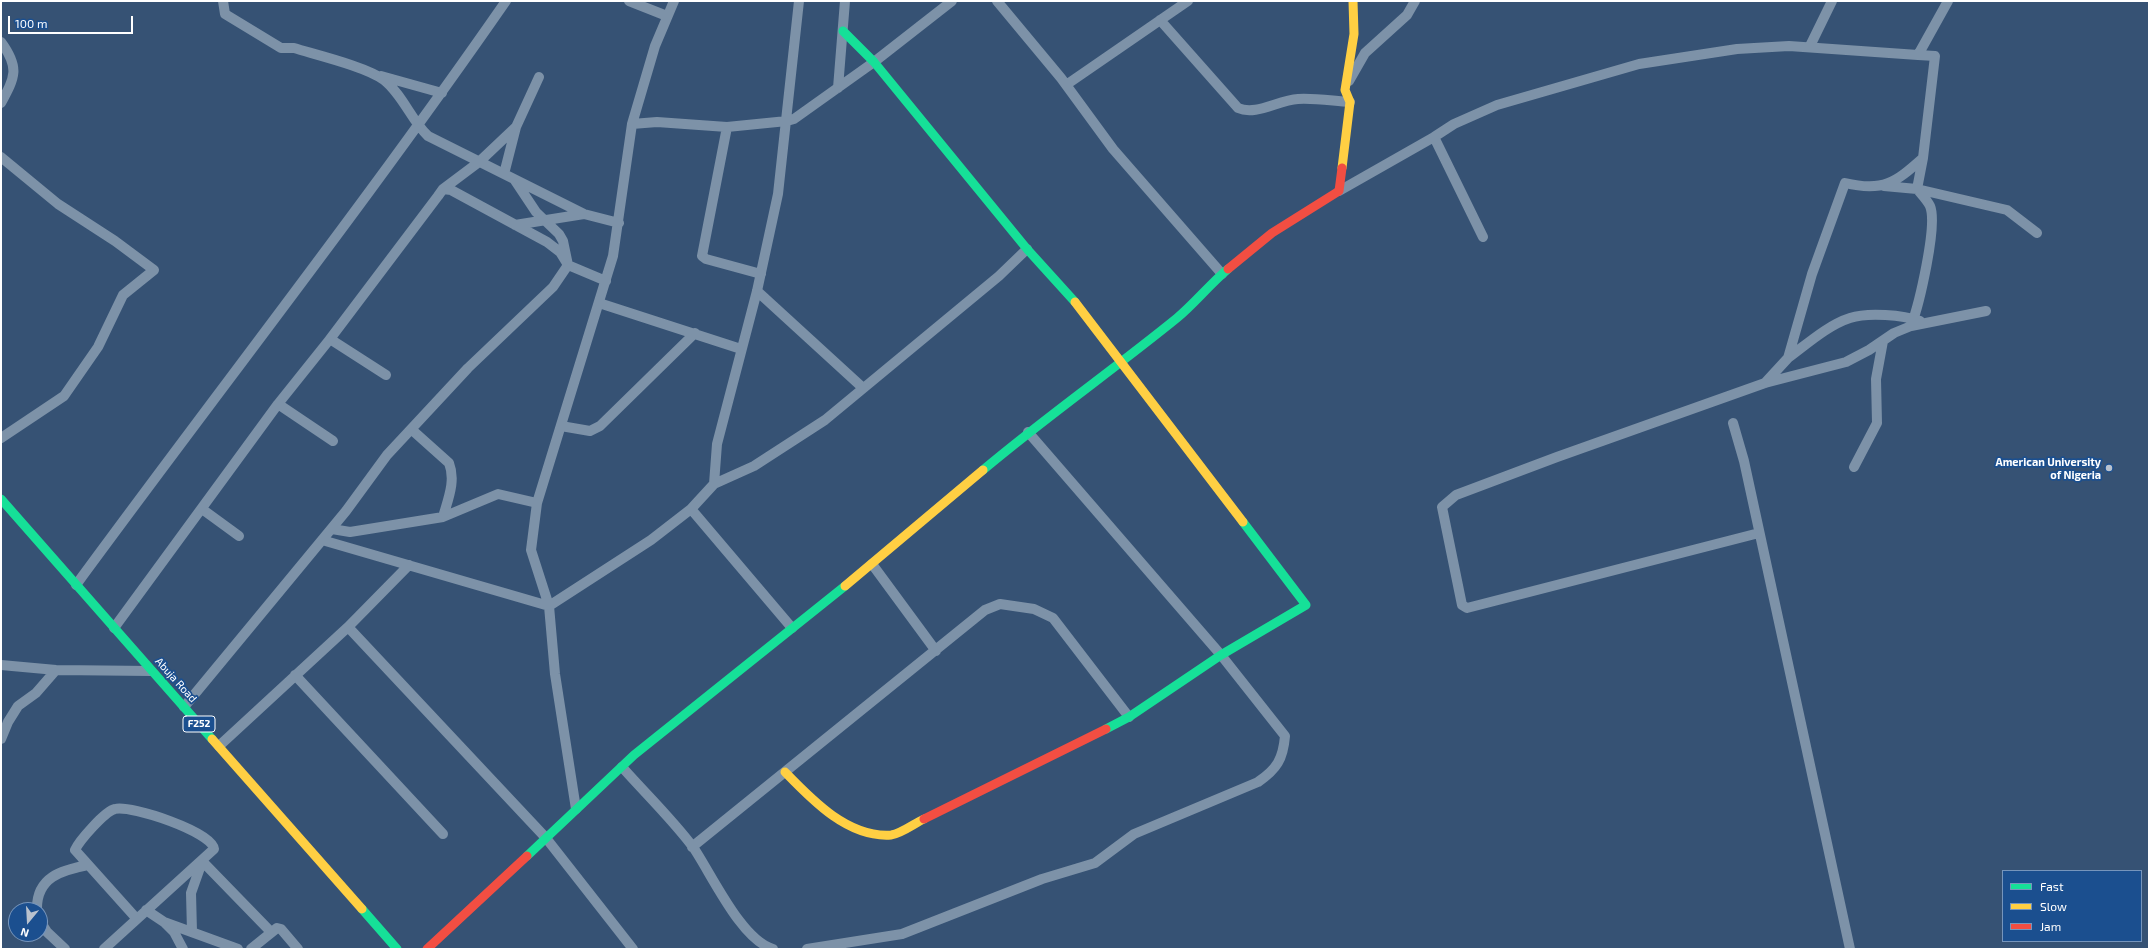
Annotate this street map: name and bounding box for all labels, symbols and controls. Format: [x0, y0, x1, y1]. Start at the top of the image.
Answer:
scale bar [10, 8, 135, 34]
text: 100 m [15, 16, 47, 30]
place label: American University of Nigeria [1995, 455, 2101, 481]
marker: American University of Nigeria [2104, 463, 2114, 473]
street label: Abuja Road [152, 655, 200, 705]
road number: F252 [183, 716, 215, 732]
legend [2002, 870, 2142, 942]
text: Fast [2040, 879, 2063, 893]
text: Slow [2040, 899, 2067, 913]
north arrow [8, 902, 48, 942]
text: Jam [2040, 919, 2061, 933]
text: N [19, 926, 30, 940]

